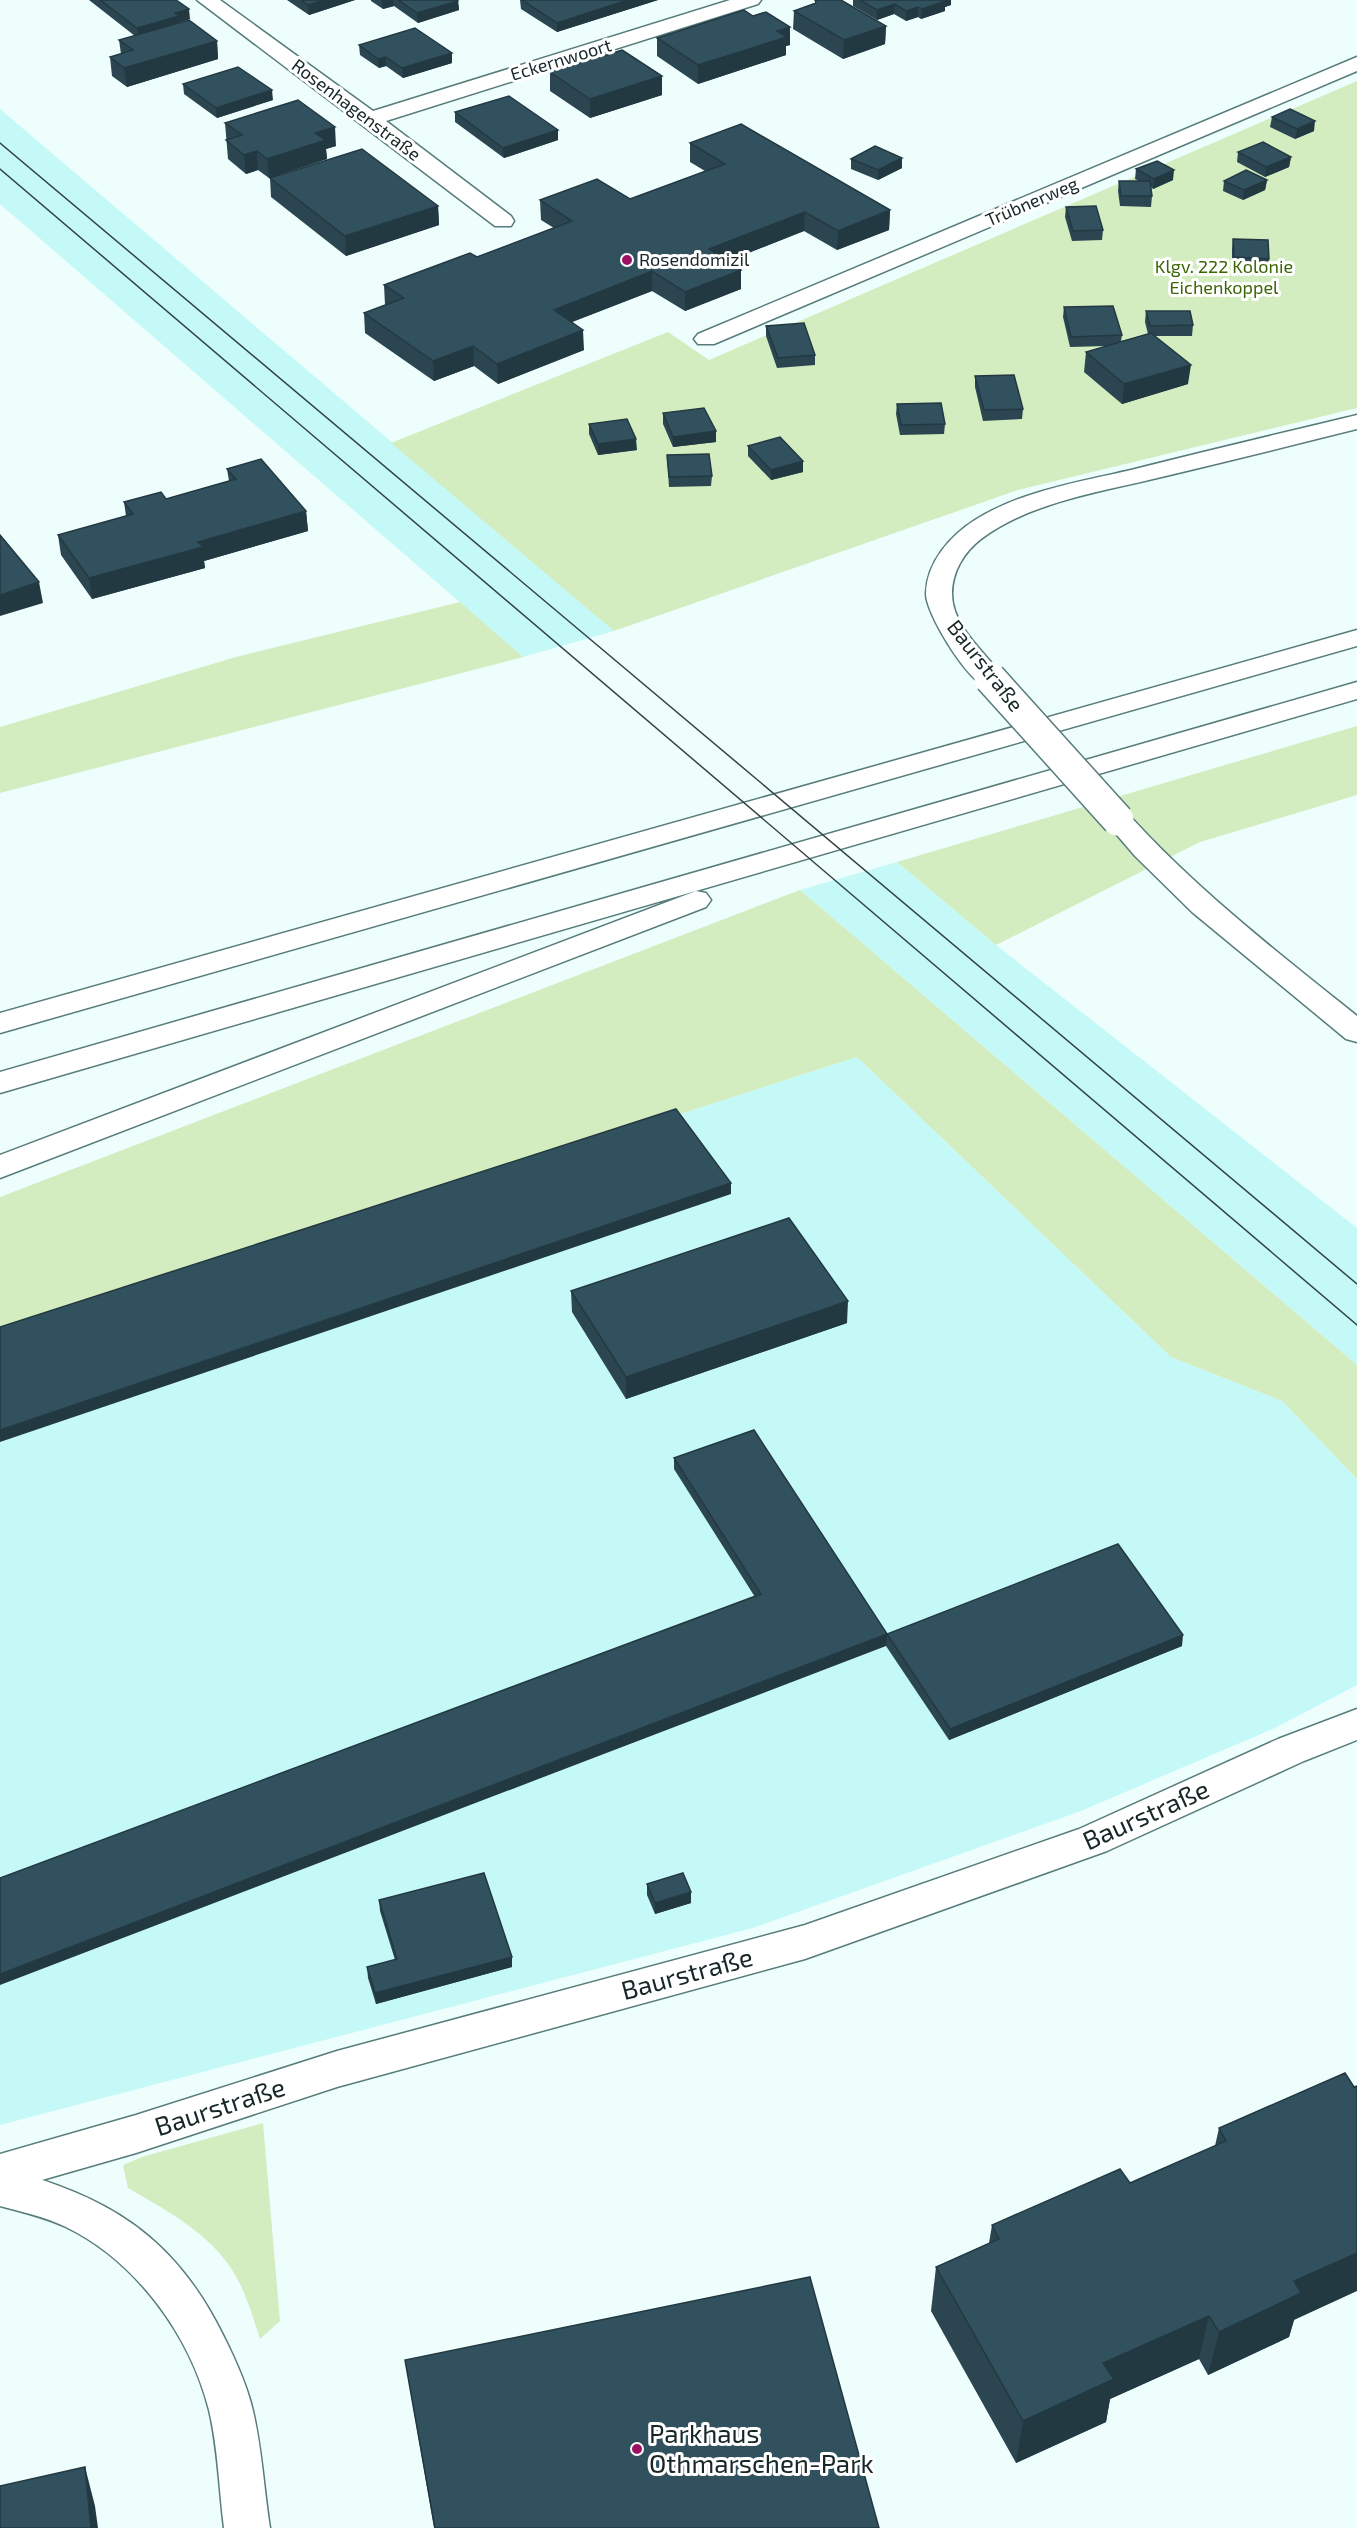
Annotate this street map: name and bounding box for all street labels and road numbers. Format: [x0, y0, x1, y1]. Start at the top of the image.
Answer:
street label: Eckernwoort [508, 33, 614, 85]
street label: Rosenhagenstraße [288, 54, 425, 165]
street label: Trübnerweg [982, 172, 1081, 230]
street label: Baurstraße [943, 614, 1030, 716]
street label: Baurstraße [1077, 1772, 1213, 1855]
street label: Baurstraße [617, 1940, 756, 2005]
street label: Baurstraße [151, 2070, 289, 2141]

